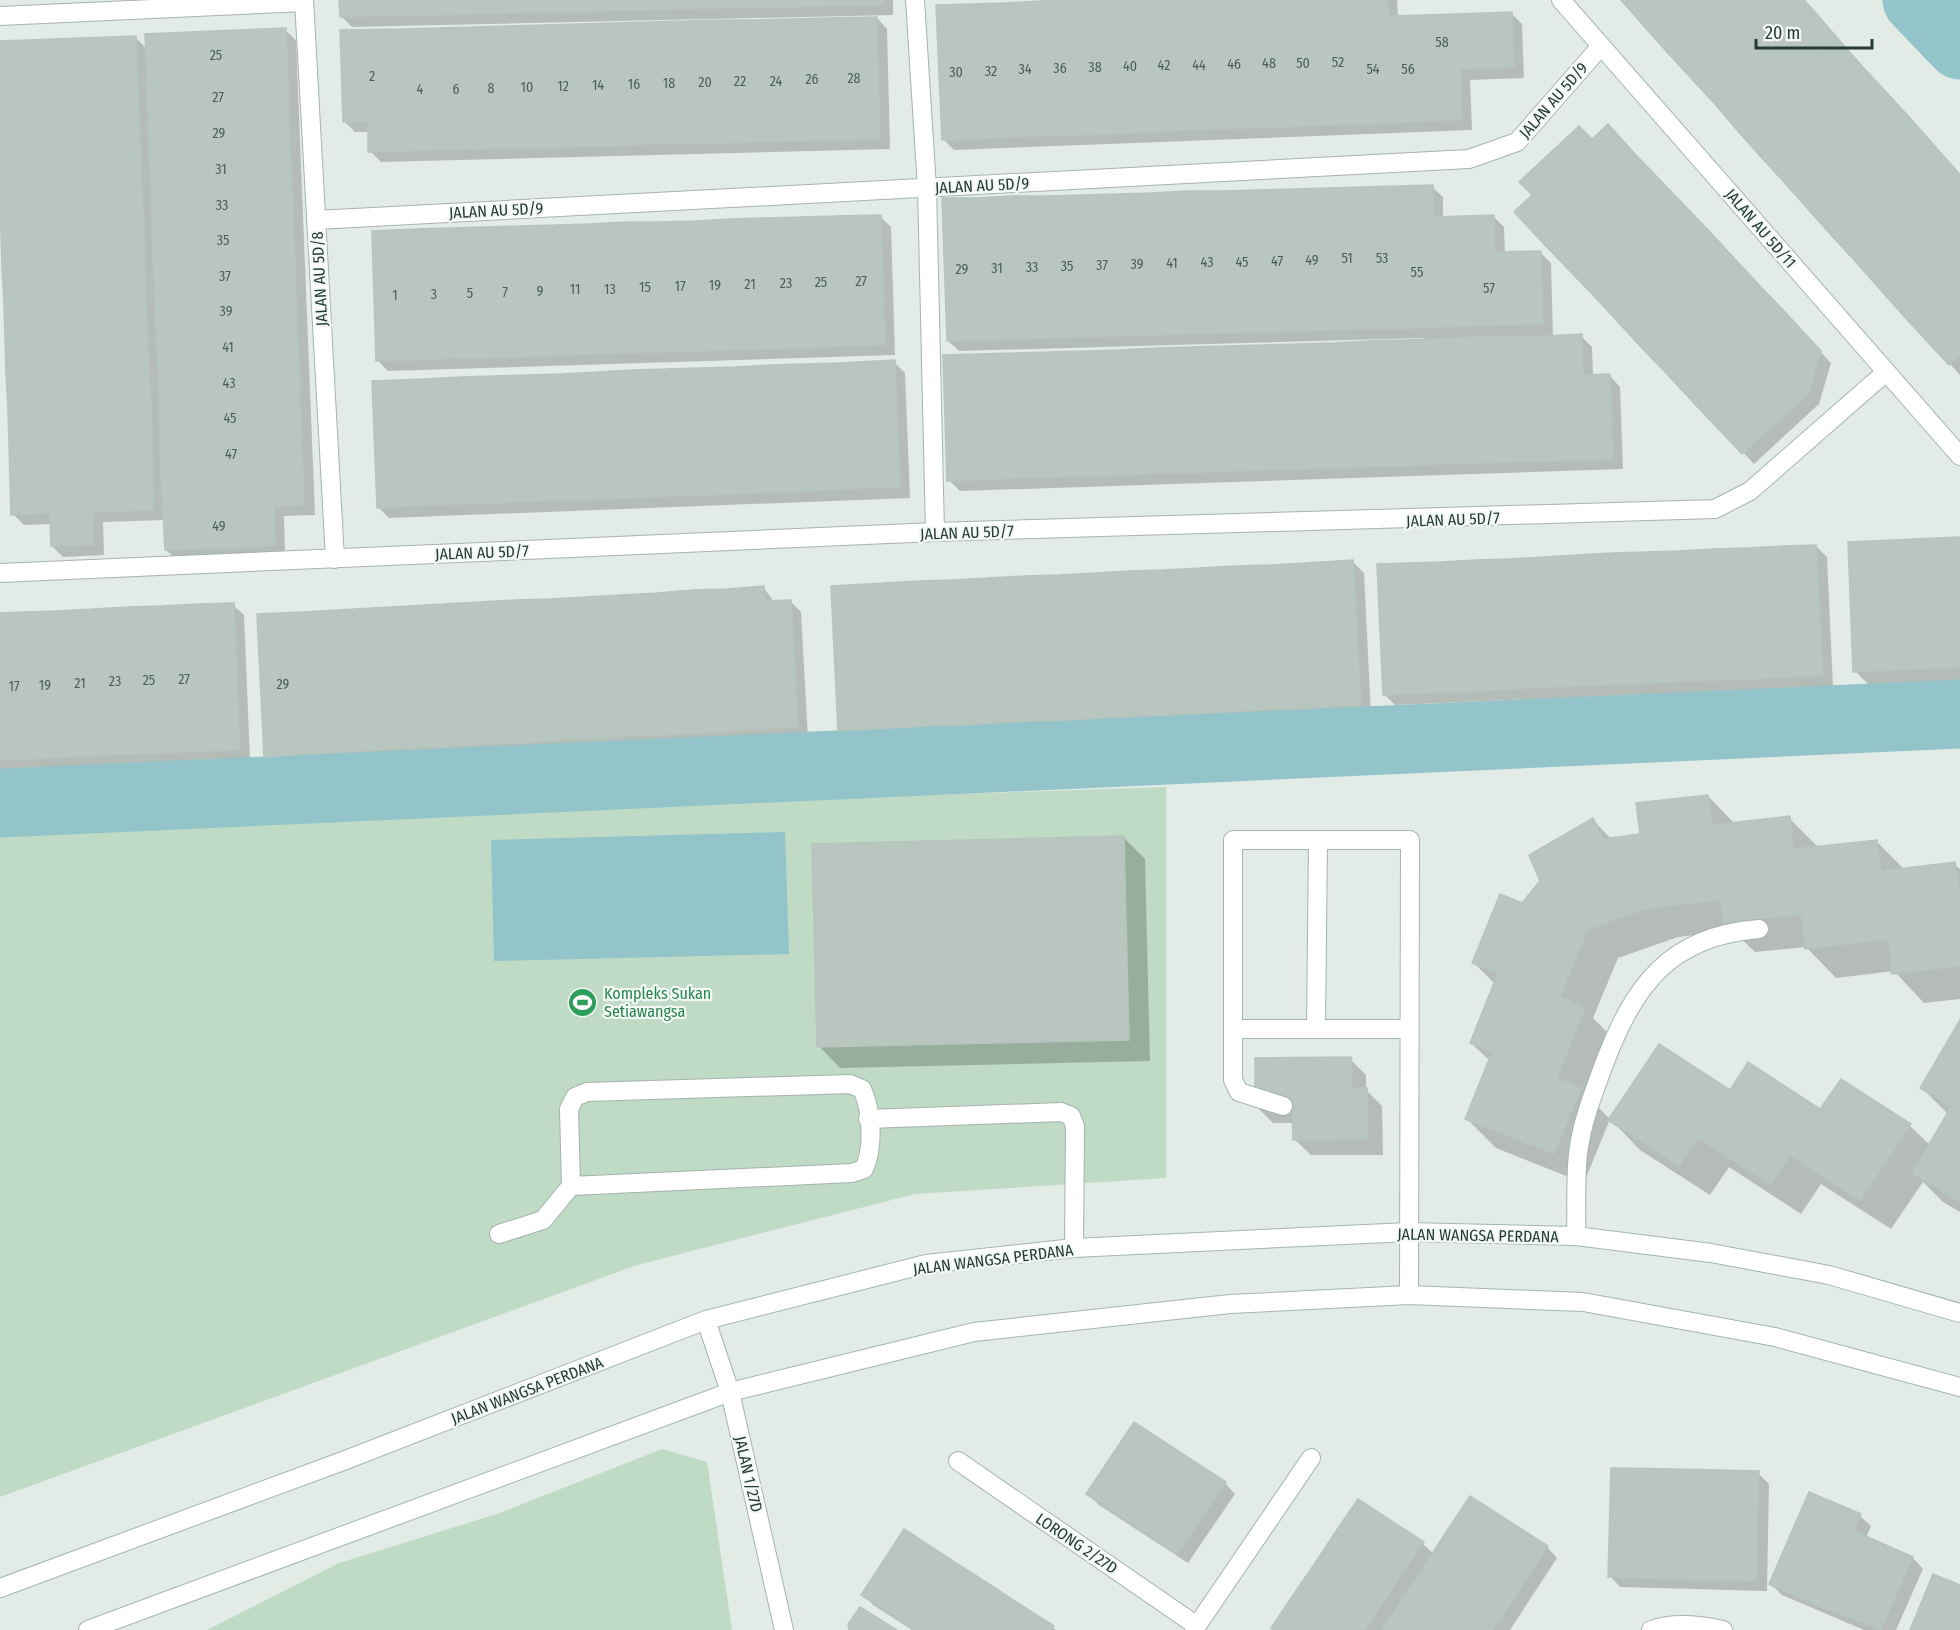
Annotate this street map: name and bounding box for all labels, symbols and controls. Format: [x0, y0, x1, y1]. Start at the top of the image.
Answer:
scale bar [1756, 12, 1872, 50]
text: 20 m [1765, 22, 1800, 44]
house number: 58 [1435, 34, 1449, 51]
house number: 25 [210, 47, 222, 64]
house number: 52 [1332, 54, 1344, 71]
house number: 48 [1262, 55, 1276, 72]
house number: 50 [1296, 55, 1310, 72]
house number: 46 [1227, 56, 1241, 73]
house number: 42 [1158, 57, 1170, 74]
house number: 44 [1192, 57, 1206, 74]
house number: 40 [1123, 58, 1137, 75]
street label: JALAN AU 5D/9 [1515, 58, 1592, 142]
house number: 38 [1088, 59, 1102, 76]
house number: 36 [1053, 60, 1067, 77]
house number: 34 [1018, 61, 1032, 78]
house number: 54 [1366, 61, 1380, 78]
house number: 56 [1401, 61, 1415, 78]
house number: 32 [985, 63, 997, 80]
house number: 30 [949, 64, 963, 81]
house number: 2 [369, 68, 375, 85]
house number: 28 [847, 70, 861, 87]
house number: 26 [805, 71, 819, 88]
house number: 22 [734, 73, 746, 90]
house number: 24 [770, 73, 783, 90]
house number: 20 [698, 74, 712, 91]
house number: 18 [663, 75, 675, 92]
house number: 16 [628, 76, 640, 93]
house number: 14 [592, 77, 604, 94]
house number: 12 [557, 78, 569, 95]
house number: 10 [521, 79, 533, 96]
house number: 8 [488, 80, 495, 97]
house number: 4 [417, 81, 424, 98]
house number: 6 [453, 81, 460, 98]
house number: 27 [212, 89, 224, 106]
house number: 29 [213, 125, 226, 142]
house number: 31 [215, 161, 227, 178]
street label: JALAN AU 5D/9 [934, 174, 1030, 197]
street label: JALAN AU 5D/11 [1721, 185, 1800, 272]
house number: 33 [216, 197, 228, 214]
street label: JALAN AU 5D/9 [448, 199, 544, 222]
street label: JALAN AU 5D/8 [308, 231, 331, 327]
house number: 35 [217, 232, 229, 249]
house number: 51 [1341, 250, 1353, 267]
house number: 53 [1376, 250, 1388, 267]
house number: 49 [1305, 252, 1319, 269]
house number: 47 [1271, 253, 1283, 270]
house number: 43 [1201, 254, 1213, 271]
house number: 45 [1235, 254, 1249, 271]
house number: 41 [1166, 255, 1178, 272]
house number: 39 [1131, 256, 1144, 273]
house number: 37 [1096, 257, 1108, 274]
house number: 35 [1061, 258, 1073, 275]
house number: 33 [1026, 259, 1038, 276]
house number: 31 [991, 260, 1003, 277]
house number: 29 [956, 261, 969, 278]
house number: 55 [1411, 264, 1423, 281]
house number: 37 [219, 268, 231, 285]
house number: 27 [855, 273, 867, 290]
house number: 25 [815, 274, 827, 291]
house number: 23 [780, 275, 792, 292]
house number: 21 [744, 276, 756, 293]
house number: 19 [709, 277, 721, 294]
house number: 17 [674, 278, 686, 295]
house number: 15 [639, 279, 651, 296]
house number: 57 [1483, 280, 1495, 297]
house number: 11 [570, 281, 580, 298]
house number: 13 [604, 281, 616, 298]
house number: 9 [537, 283, 544, 300]
house number: 7 [502, 284, 508, 301]
house number: 5 [467, 285, 473, 302]
house number: 3 [431, 286, 437, 303]
house number: 1 [392, 287, 398, 304]
house number: 39 [220, 303, 233, 320]
house number: 41 [222, 339, 234, 356]
house number: 43 [223, 375, 235, 392]
house number: 45 [223, 410, 237, 427]
house number: 47 [225, 446, 237, 463]
street label: JALAN AU 5D/7 [1406, 508, 1501, 531]
house number: 49 [212, 518, 226, 535]
street label: JALAN AU 5D/7 [920, 521, 1015, 544]
street label: JALAN AU 5D/7 [435, 541, 530, 564]
house number: 27 [178, 671, 190, 688]
house number: 25 [143, 672, 155, 689]
house number: 23 [109, 673, 121, 690]
house number: 21 [74, 675, 86, 692]
house number: 29 [277, 676, 290, 693]
house number: 19 [39, 677, 51, 694]
house number: 17 [8, 678, 20, 695]
place label: Kompleks Sukan Setiawangsa [604, 984, 711, 1021]
sports icon: Kompleks Sukan Setiawangsa [567, 986, 599, 1018]
street label: JALAN WANGSA PERDANA [1397, 1225, 1559, 1246]
street label: JALAN WANGSA PERDANA [912, 1240, 1075, 1279]
street label: JALAN WANGSA PERDANA [448, 1352, 606, 1428]
street label: JALAN 1/27D [731, 1434, 766, 1514]
street label: LORONG 2/27D [1032, 1509, 1121, 1578]

